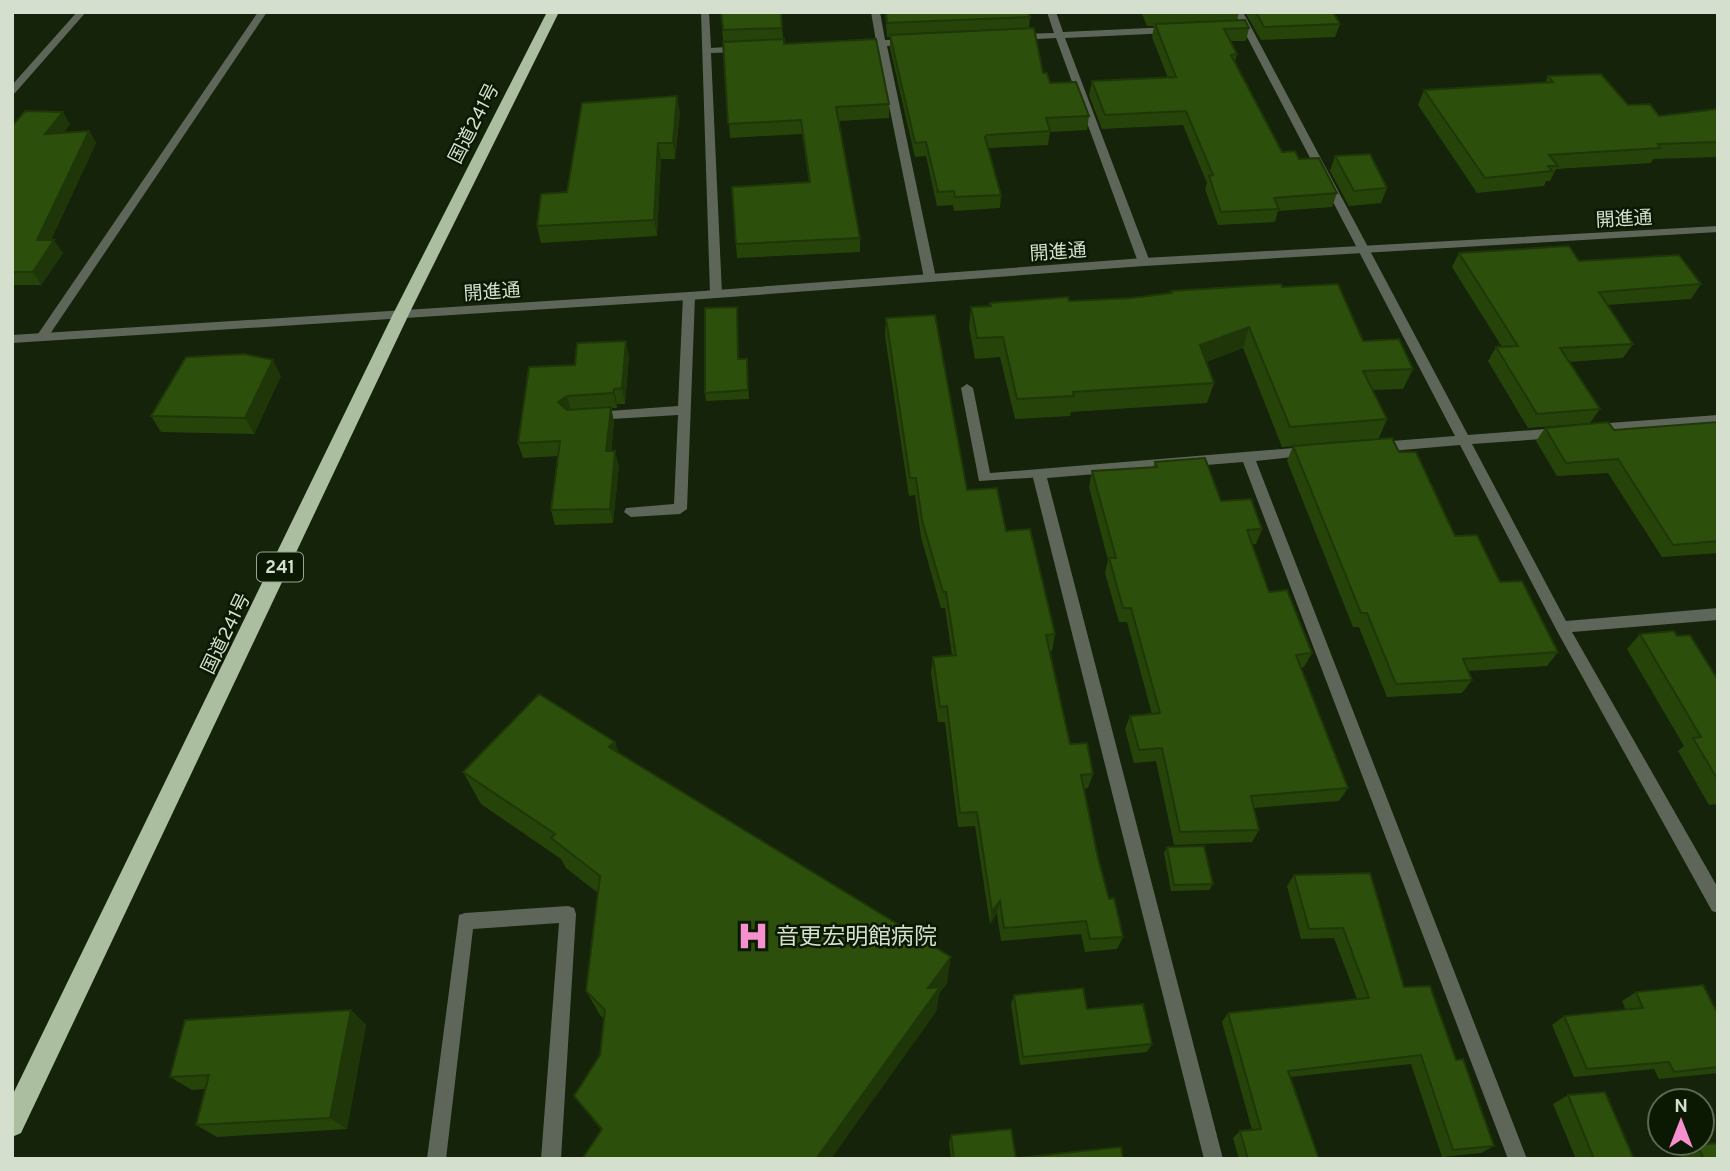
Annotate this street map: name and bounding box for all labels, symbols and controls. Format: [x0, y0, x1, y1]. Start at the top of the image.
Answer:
street label: 国道241号 [444, 80, 505, 168]
street label: 開進通 [1595, 207, 1653, 233]
street label: 開進通 [1029, 239, 1087, 267]
street label: 開進通 [463, 279, 521, 307]
road number: 241 [257, 552, 303, 582]
street label: 国道241号 [197, 589, 257, 678]
hospital icon: 音更宏明館病院 [736, 919, 770, 953]
place label: 音更宏明館病院 [776, 924, 937, 953]
north arrow [1646, 1087, 1716, 1157]
text: N [1674, 1095, 1688, 1119]

